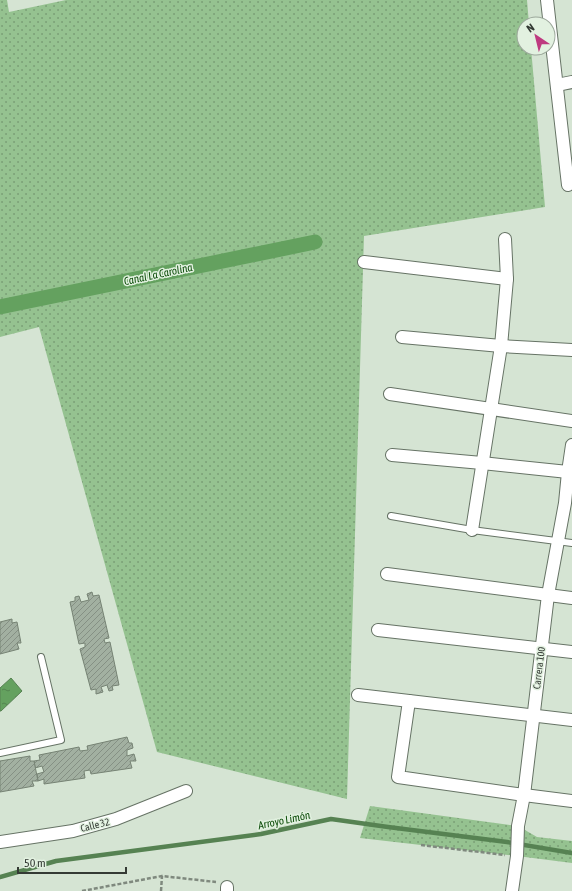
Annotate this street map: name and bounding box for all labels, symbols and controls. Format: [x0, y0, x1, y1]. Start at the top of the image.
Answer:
north arrow [516, 16, 556, 56]
text: N [524, 21, 536, 35]
water label: Canal La Carolina [123, 261, 193, 287]
street label: Carrera 100 [531, 646, 547, 690]
water label: Arroyo Limón [256, 808, 312, 832]
street label: Calle 32 [79, 816, 111, 834]
scale bar [18, 849, 126, 875]
text: 50 m [24, 856, 46, 870]

